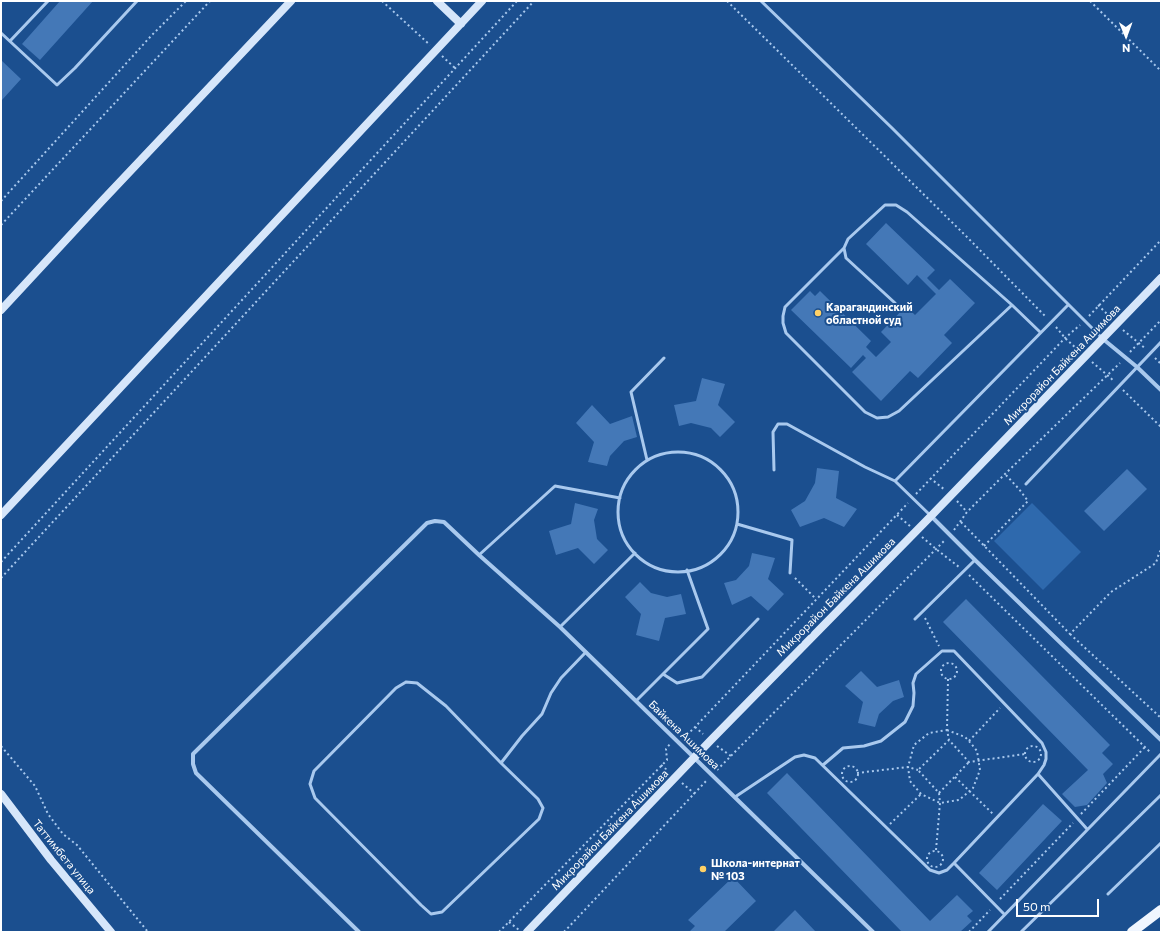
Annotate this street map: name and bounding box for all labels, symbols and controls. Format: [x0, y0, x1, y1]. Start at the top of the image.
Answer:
north arrow [1106, 16, 1146, 56]
text: N [1122, 42, 1130, 55]
place label: Карагандинский областной суд [826, 300, 913, 326]
street label: Микрорайон Байкена Ашимова [1001, 302, 1123, 428]
marker: Карагандинский областной суд [813, 308, 823, 318]
street label: Микрорайон Байкена Ашимова [774, 535, 898, 659]
street label: Байкена Ашимова [646, 698, 722, 772]
street label: Микрорайон Байкена Ашимова [549, 767, 671, 893]
street label: Таттимбета улица [30, 817, 98, 897]
place label: Школа-интернат № 103 [711, 856, 800, 882]
marker: Школа-интернат № 103 [698, 864, 708, 874]
scale bar [1018, 891, 1101, 917]
text: 50 m [1023, 899, 1051, 913]

